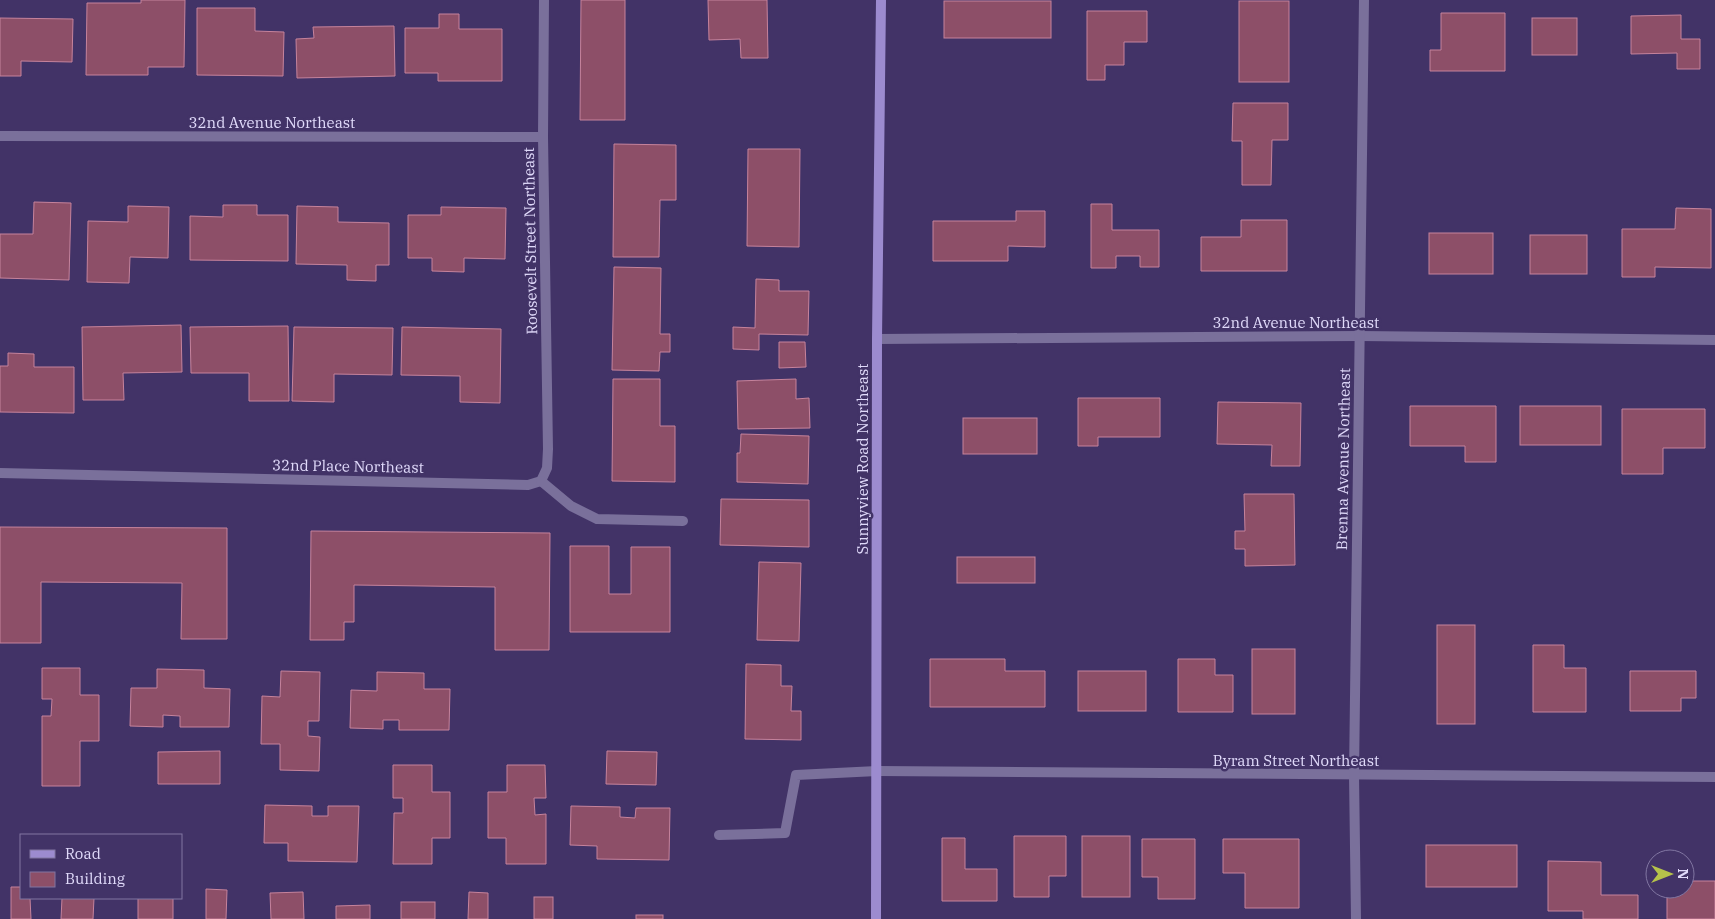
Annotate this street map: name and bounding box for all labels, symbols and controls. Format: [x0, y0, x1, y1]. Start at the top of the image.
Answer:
street label: 32nd Avenue Northeast [189, 113, 355, 132]
street label: Roosevelt Street Northeast [519, 147, 541, 335]
street label: 32nd Avenue Northeast [1213, 313, 1379, 332]
street label: Sunnyview Road Northeast [853, 363, 872, 555]
street label: Brenna Avenue Northeast [1332, 368, 1354, 550]
street label: 32nd Place Northeast [272, 455, 424, 477]
street label: Byram Street Northeast [1213, 751, 1379, 770]
legend [20, 834, 182, 899]
text: Road [65, 844, 101, 863]
north arrow [1645, 849, 1695, 899]
text: N [1674, 868, 1692, 880]
text: Building [65, 869, 125, 888]

